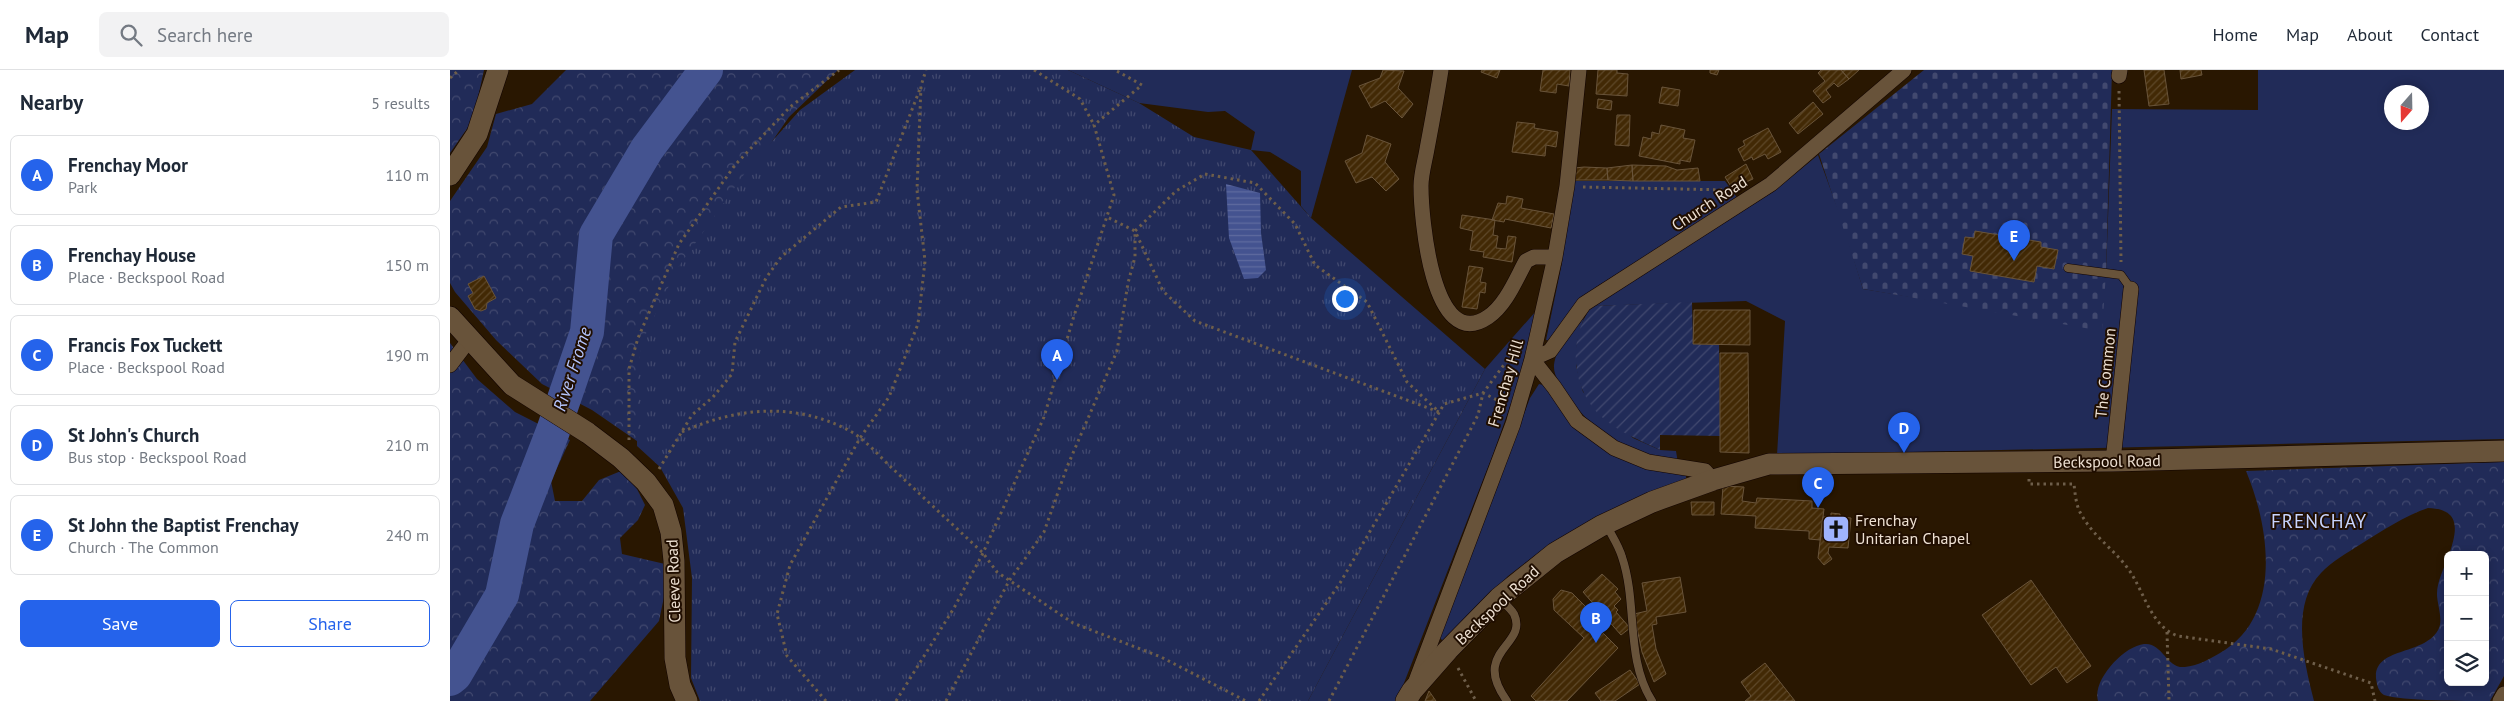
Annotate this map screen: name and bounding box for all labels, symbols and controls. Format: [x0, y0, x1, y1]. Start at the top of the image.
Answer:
search box [99, 12, 449, 57]
text: Map [25, 19, 69, 50]
icon: search [117, 21, 145, 49]
text: Search here [157, 23, 253, 47]
text: Home [2212, 23, 2258, 46]
text: Map [2286, 23, 2319, 46]
text: About [2347, 23, 2393, 46]
text: Contact [2421, 23, 2479, 46]
north arrow [2384, 85, 2429, 130]
text: Nearby [20, 89, 83, 116]
text: 5 results [371, 93, 430, 113]
text: Frenchay Moor [68, 153, 188, 177]
text: A [32, 165, 42, 185]
text: 110 m [386, 165, 429, 185]
street label: Church Road [1667, 171, 1751, 235]
text: Park [68, 177, 97, 197]
pin: E [1998, 220, 2030, 261]
text: Frenchay House [68, 243, 196, 267]
text: B [32, 255, 42, 275]
text: 150 m [386, 255, 429, 275]
text: Place · Beckspool Road [68, 267, 225, 287]
your location [1332, 286, 1358, 312]
water label: River Frome [548, 323, 597, 414]
street label: The Common [2090, 327, 2120, 419]
text: Francis Fox Tuckett [68, 333, 222, 357]
street label: Frenchay Hill [1483, 337, 1527, 429]
pin: A [1041, 339, 1073, 380]
text: C [33, 345, 41, 365]
text: 190 m [386, 345, 429, 365]
text: Place · Beckspool Road [68, 357, 225, 377]
pin: D [1888, 412, 1920, 453]
text: St John's Church [68, 423, 199, 447]
text: D [32, 435, 42, 455]
text: 210 m [386, 435, 429, 455]
text: Bus stop · Beckspool Road [68, 447, 247, 467]
street label: Beckspool Road [2053, 450, 2161, 472]
pin: C [1802, 467, 1834, 508]
district label: FRENCHAY [2271, 509, 2367, 533]
place label: Frenchay Unitarian Chapel [1855, 510, 1970, 548]
text: St John the Baptist Frenchay [68, 513, 299, 537]
church icon: Frenchay Unitarian Chapel [1821, 514, 1851, 544]
text: E [33, 525, 41, 545]
text: 240 m [386, 525, 429, 545]
text: Church · The Common [68, 537, 219, 557]
street label: Cleeve Road [662, 539, 684, 623]
map controls [2444, 551, 2489, 686]
button: + [2444, 551, 2489, 596]
street label: Beckspool Road [1451, 561, 1543, 649]
button: − [2444, 596, 2489, 641]
button: Save [20, 600, 220, 647]
button: Share [230, 600, 430, 647]
pin: B [1580, 602, 1612, 643]
button: layers [2444, 641, 2489, 686]

